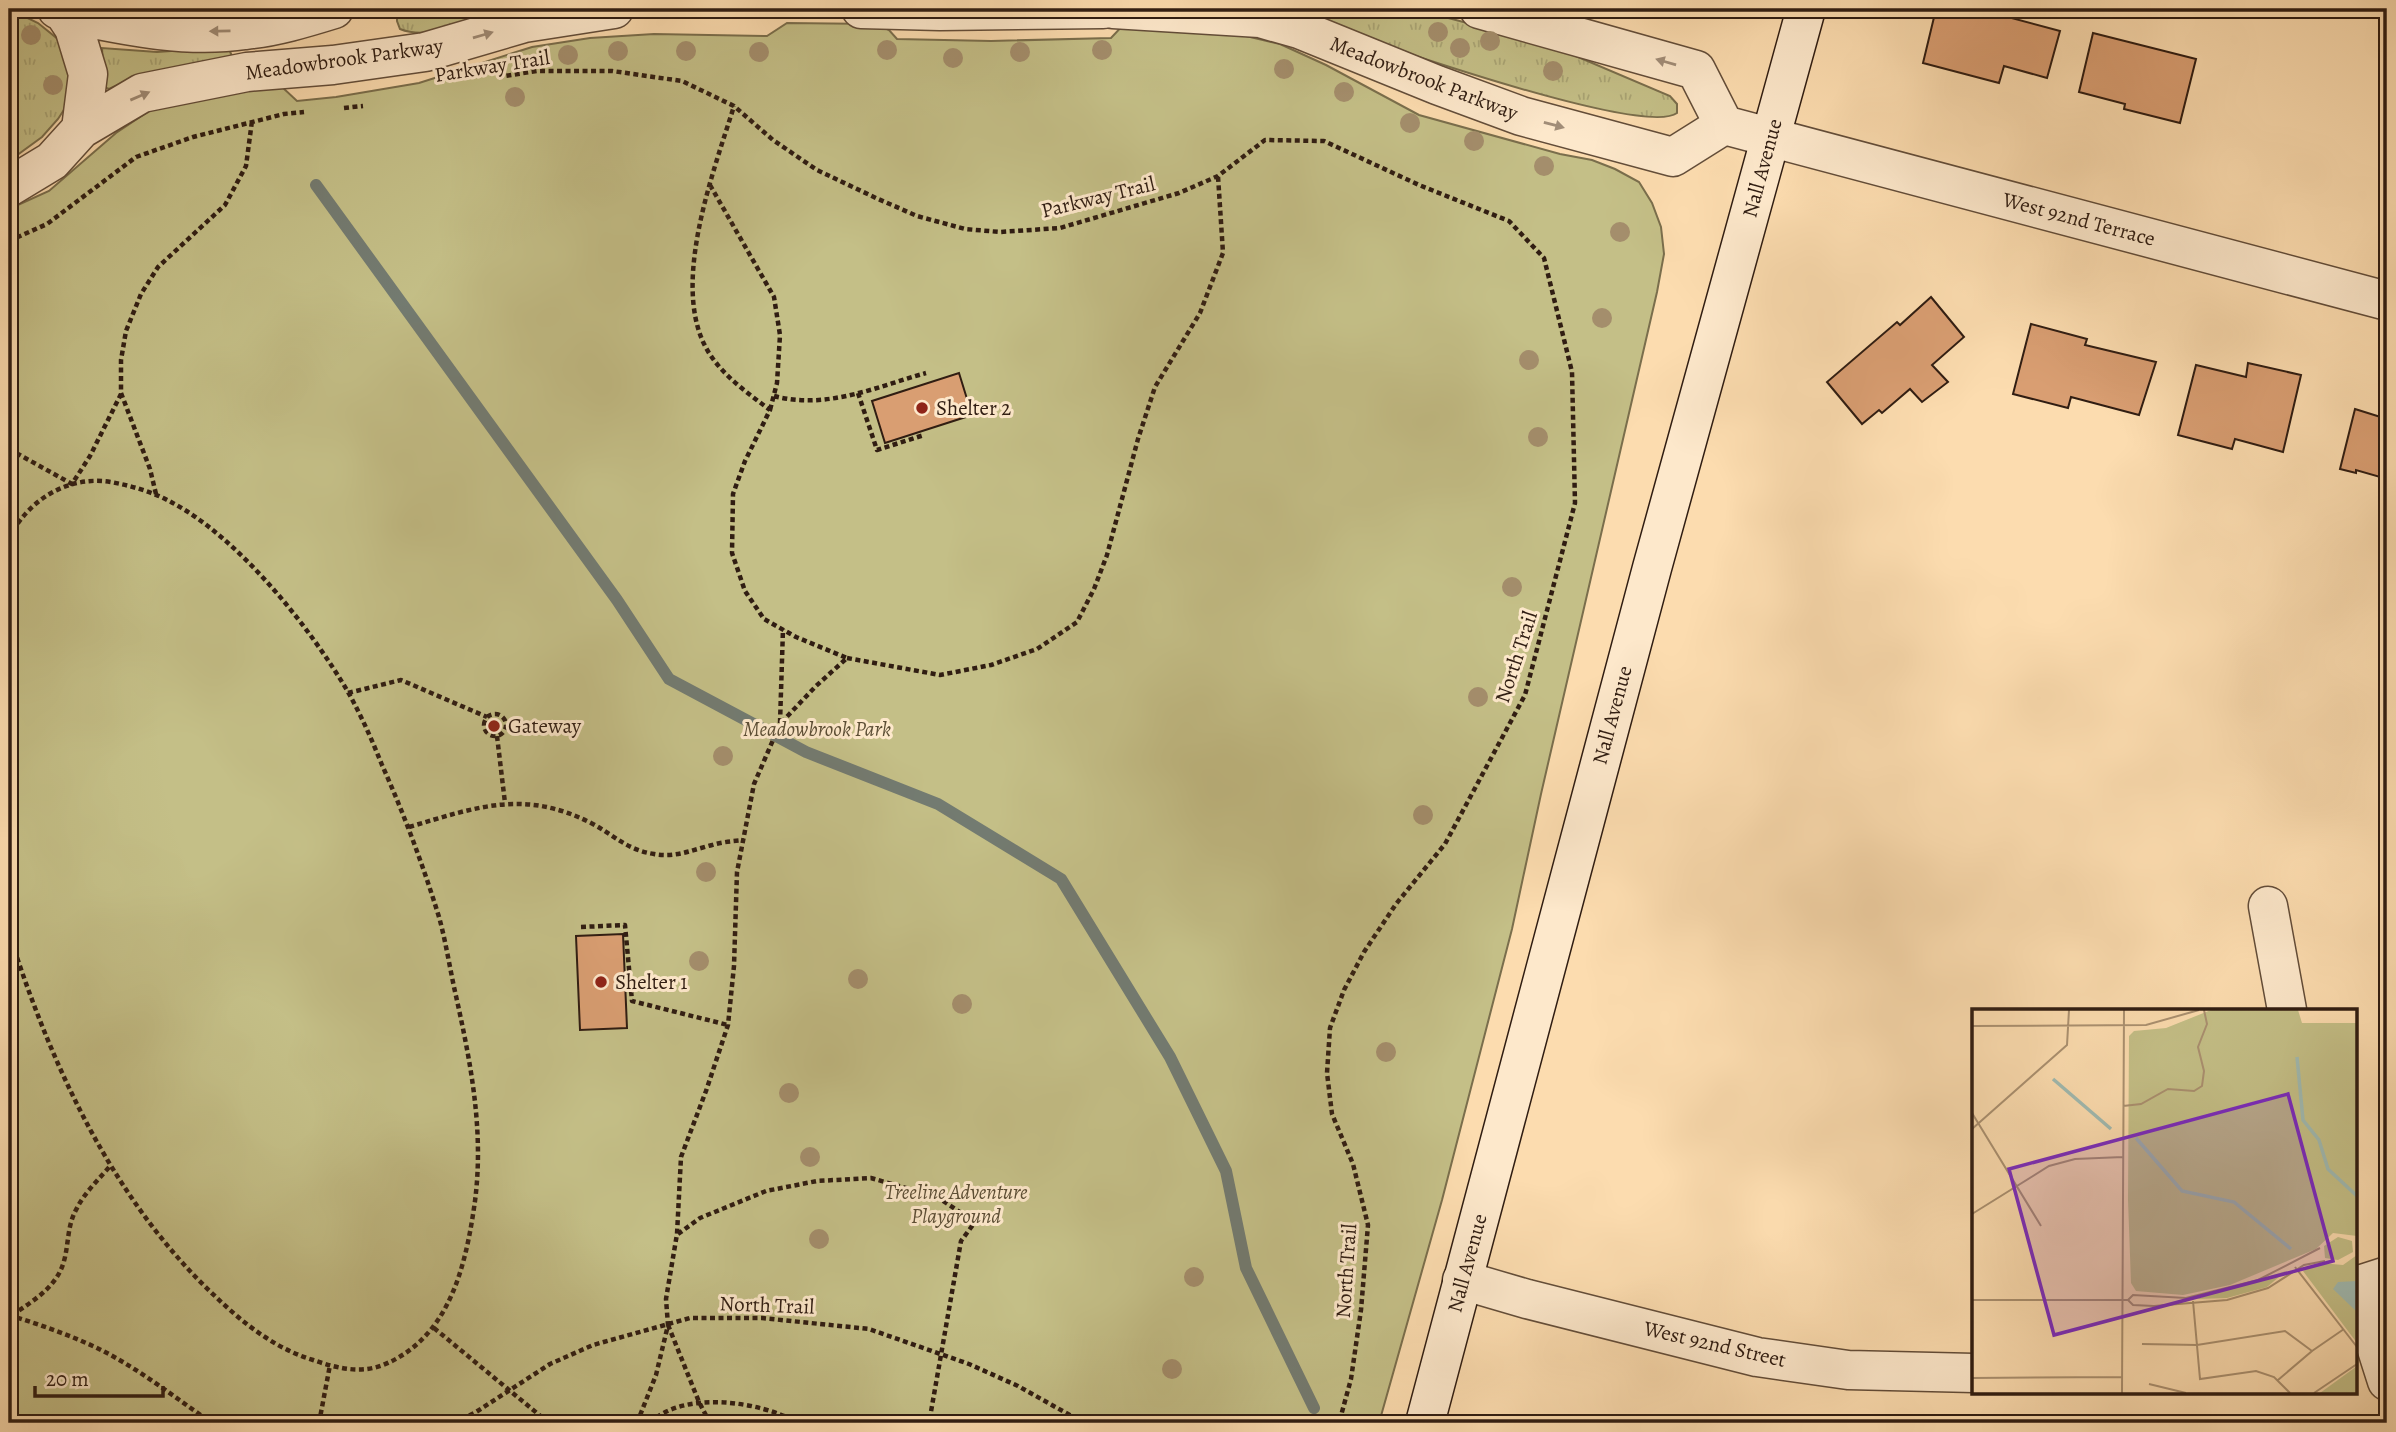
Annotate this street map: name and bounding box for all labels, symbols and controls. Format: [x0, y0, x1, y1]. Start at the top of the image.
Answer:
one-way arrow [208, 26, 230, 37]
street label: Meadowbrook Parkway [1326, 29, 1523, 127]
one-way arrow [473, 30, 494, 40]
street label: Meadowbrook Parkway [243, 31, 445, 87]
street label: Parkway Trail [432, 43, 552, 89]
one-way arrow [1656, 56, 1677, 66]
one-way arrow [130, 90, 150, 102]
street label: Nall Avenue [1735, 115, 1789, 221]
one-way arrow [1544, 120, 1565, 130]
street label: Parkway Trail [1038, 169, 1158, 225]
street label: West 92nd Terrace [1999, 185, 2158, 253]
place label: Shelter 2 [936, 394, 1011, 422]
marker: Shelter 2 [914, 400, 930, 416]
street label: North Trail [1488, 608, 1544, 706]
street label: Nall Avenue [1585, 662, 1639, 768]
place label: Gateway [508, 712, 582, 740]
park label: Meadowbrook Park [743, 715, 891, 743]
marker: Gateway [486, 718, 502, 734]
place label: Shelter 1 [615, 968, 687, 996]
marker: Shelter 1 [593, 974, 609, 990]
inset map [1972, 1009, 2358, 1394]
park label: Treeline Adventure Playground [884, 1178, 1028, 1230]
street label: Nall Avenue [1440, 1210, 1494, 1316]
street label: North Trail [1329, 1223, 1363, 1319]
street label: North Trail [719, 1289, 815, 1321]
street label: West 92nd Street [1640, 1314, 1789, 1374]
scale bar [35, 1355, 163, 1399]
text: 20 m [46, 1365, 89, 1393]

